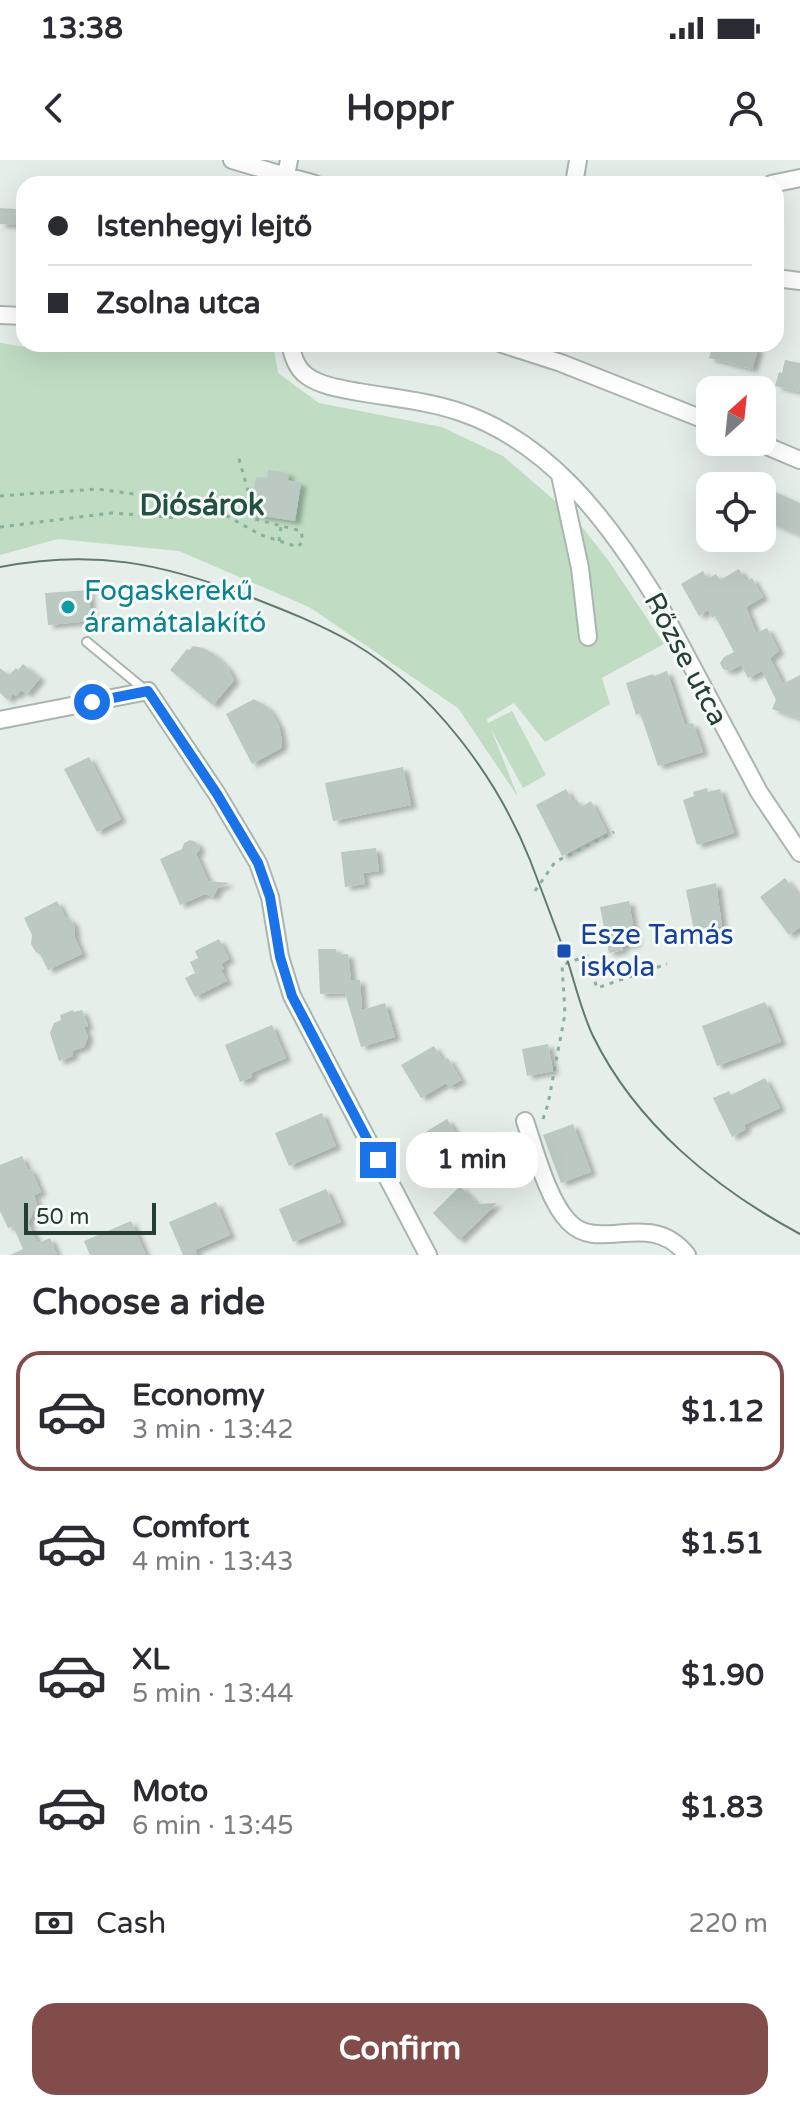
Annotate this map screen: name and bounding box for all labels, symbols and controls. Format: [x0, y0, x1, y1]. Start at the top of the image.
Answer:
text: 13:38 [40, 10, 123, 47]
icon: back [32, 86, 76, 130]
icon: person [724, 86, 768, 130]
text: Hoppr [346, 87, 454, 130]
text: Istenhegyi lejtő [96, 208, 312, 245]
text: Zsolna utca [96, 285, 261, 322]
north arrow [696, 376, 776, 456]
map controls [696, 376, 776, 552]
button: locate [696, 472, 776, 552]
district label: Diósárok [140, 487, 264, 524]
place label: Fogaskerekű áramátalakító [84, 574, 266, 640]
street label: Rőzse utca [637, 587, 735, 731]
marker: Fogaskerekű áramátalakító [59, 598, 77, 616]
route start [74, 684, 110, 720]
place label: Esze Tamás iskola [580, 918, 734, 984]
marker: Esze Tamás iskola [555, 942, 573, 960]
callout: 1 min [406, 1132, 538, 1188]
route end [360, 1142, 396, 1178]
text: 1 min [437, 1144, 507, 1175]
scale bar [24, 1199, 156, 1235]
text: 50 m [36, 1204, 90, 1230]
text: Choose a ride [32, 1281, 265, 1324]
icon: car [36, 1375, 108, 1447]
text: Economy [132, 1377, 265, 1414]
text: $1.12 [681, 1393, 764, 1430]
text: 3 min · 13:42 [132, 1414, 294, 1445]
icon: car [36, 1507, 108, 1579]
text: Comfort [132, 1509, 250, 1546]
text: $1.51 [681, 1525, 764, 1562]
text: 4 min · 13:43 [132, 1546, 294, 1577]
icon: car [36, 1639, 108, 1711]
text: XL [132, 1641, 169, 1678]
text: $1.90 [681, 1657, 764, 1694]
text: 5 min · 13:44 [132, 1678, 294, 1709]
icon: car [36, 1771, 108, 1843]
text: Moto [132, 1773, 208, 1810]
text: $1.83 [681, 1789, 764, 1826]
text: 6 min · 13:45 [132, 1810, 294, 1841]
icon: cash [32, 1901, 76, 1945]
text: Cash [96, 1905, 166, 1942]
text: 220 m [688, 1908, 768, 1939]
button: Confirm [32, 2003, 768, 2095]

